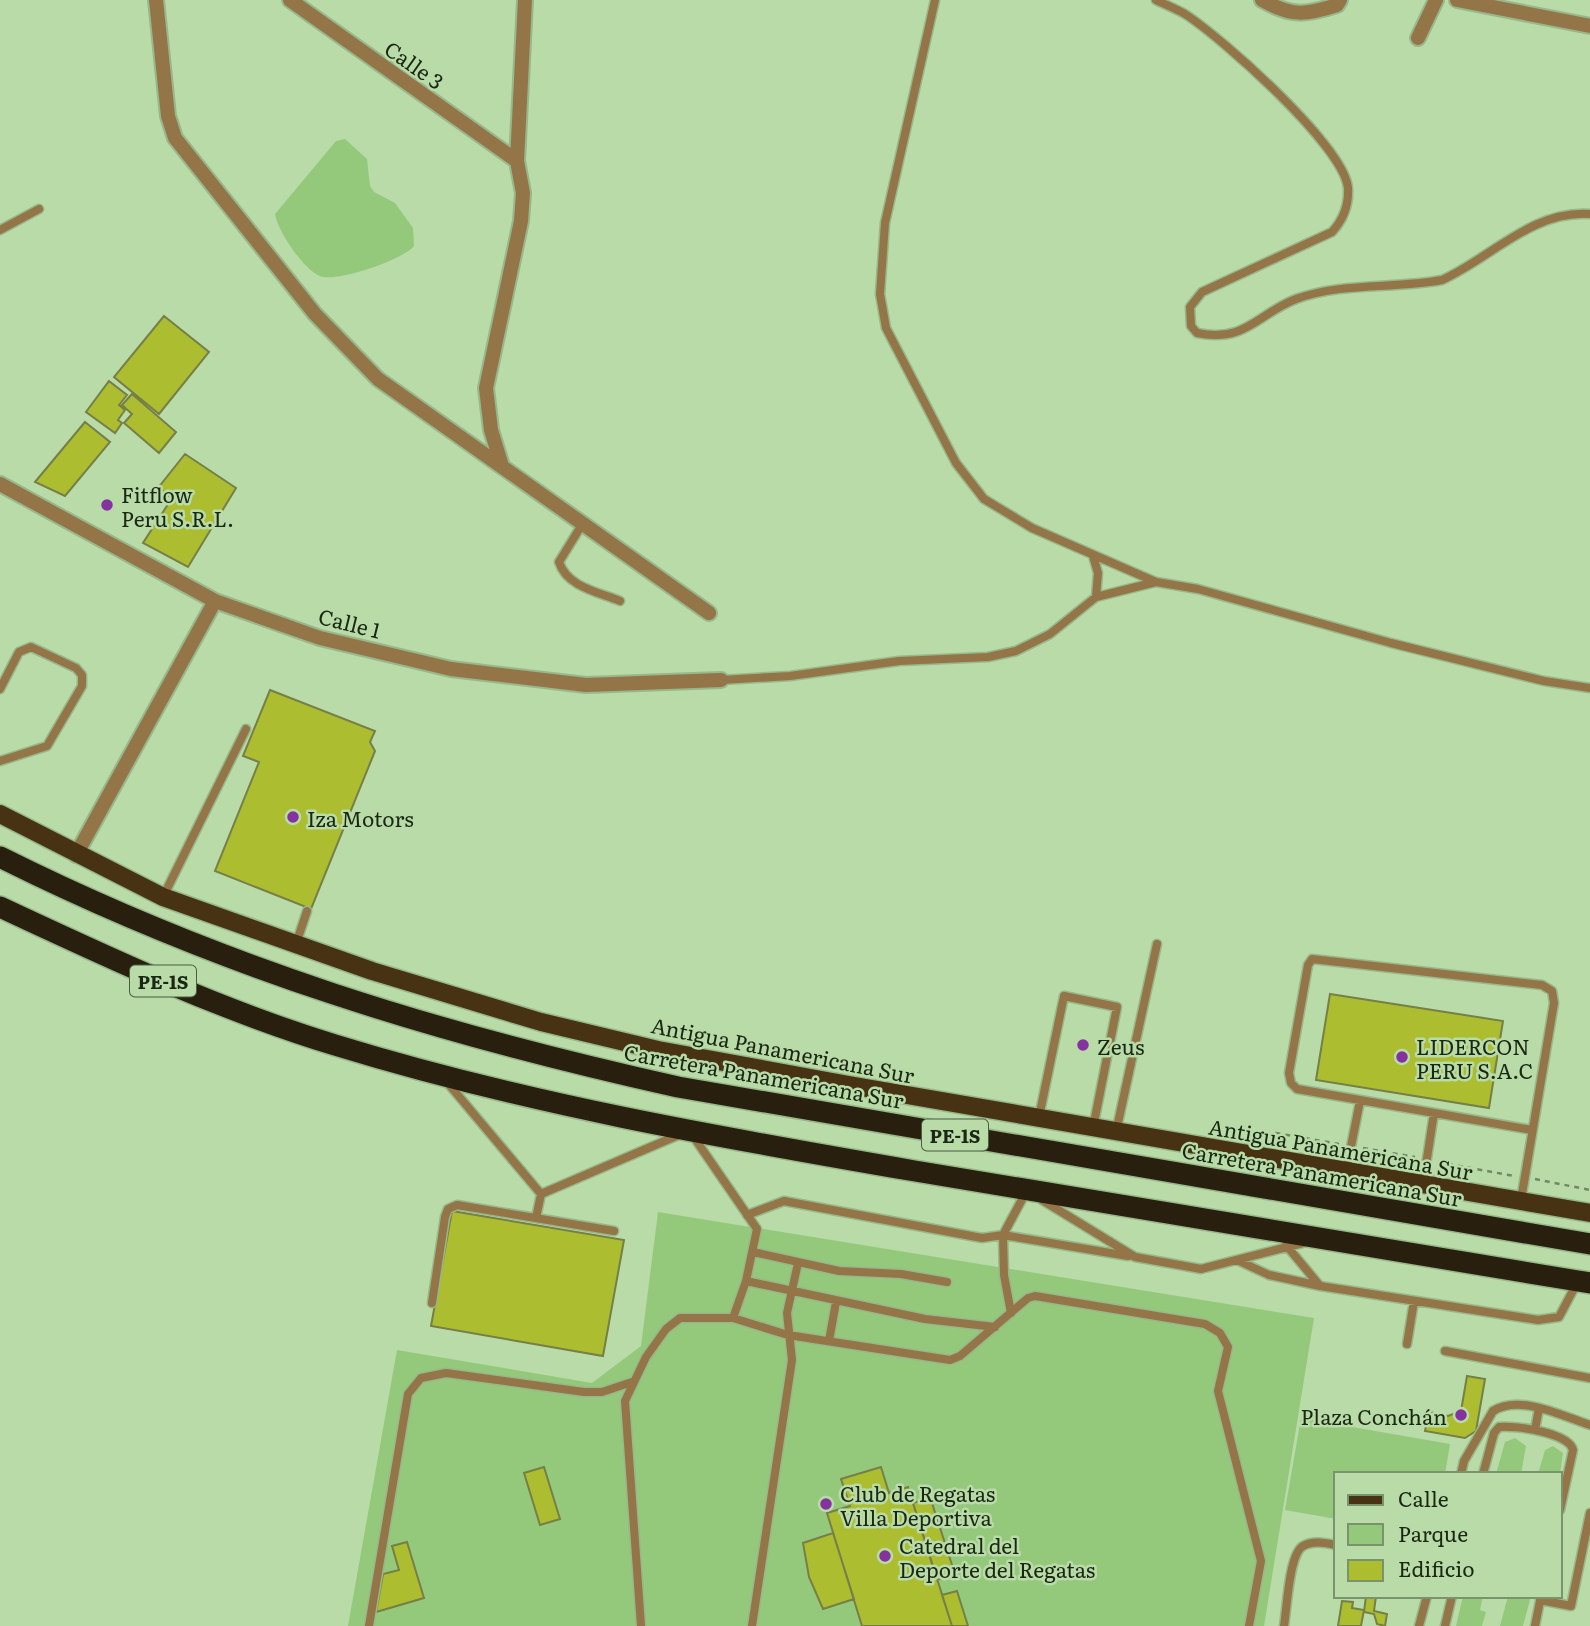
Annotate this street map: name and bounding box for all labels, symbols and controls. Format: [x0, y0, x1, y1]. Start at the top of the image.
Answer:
street label: Calle 3 [379, 32, 451, 96]
place label: Fitflow Peru S.R.L. [121, 478, 234, 533]
marker: Fitflow Peru S.R.L. [99, 497, 115, 513]
street label: Calle 1 [316, 599, 385, 645]
place label: Iza Motors [307, 802, 414, 833]
marker: Iza Motors [285, 809, 301, 825]
road number: PE-1S [130, 965, 196, 996]
street label: Antigua Panamericana Sur [649, 1008, 917, 1090]
place label: Zeus [1097, 1030, 1144, 1061]
place label: LIDERCON PERU S.A.C [1416, 1030, 1533, 1085]
street label: Carretera Panamericana Sur [622, 1035, 906, 1115]
marker: Zeus [1075, 1037, 1091, 1053]
marker: LIDERCON PERU S.A.C [1394, 1049, 1410, 1065]
street label: Antigua Panamericana Sur [1207, 1110, 1475, 1187]
road number: PE-1S [922, 1120, 988, 1150]
street label: Carretera Panamericana Sur [1180, 1133, 1464, 1213]
place label: Plaza Conchán [1300, 1400, 1447, 1431]
marker: Plaza Conchán [1453, 1407, 1469, 1423]
legend [1334, 1472, 1562, 1598]
place label: Club de Regatas Villa Deportiva [840, 1477, 995, 1532]
text: Calle [1398, 1482, 1449, 1513]
marker: Club de Regatas Villa Deportiva [818, 1496, 834, 1512]
text: Parque [1398, 1517, 1468, 1548]
place label: Catedral del Deporte del Regatas [899, 1529, 1095, 1584]
marker: Catedral del Deporte del Regatas [877, 1548, 893, 1564]
text: Edificio [1398, 1552, 1474, 1583]

